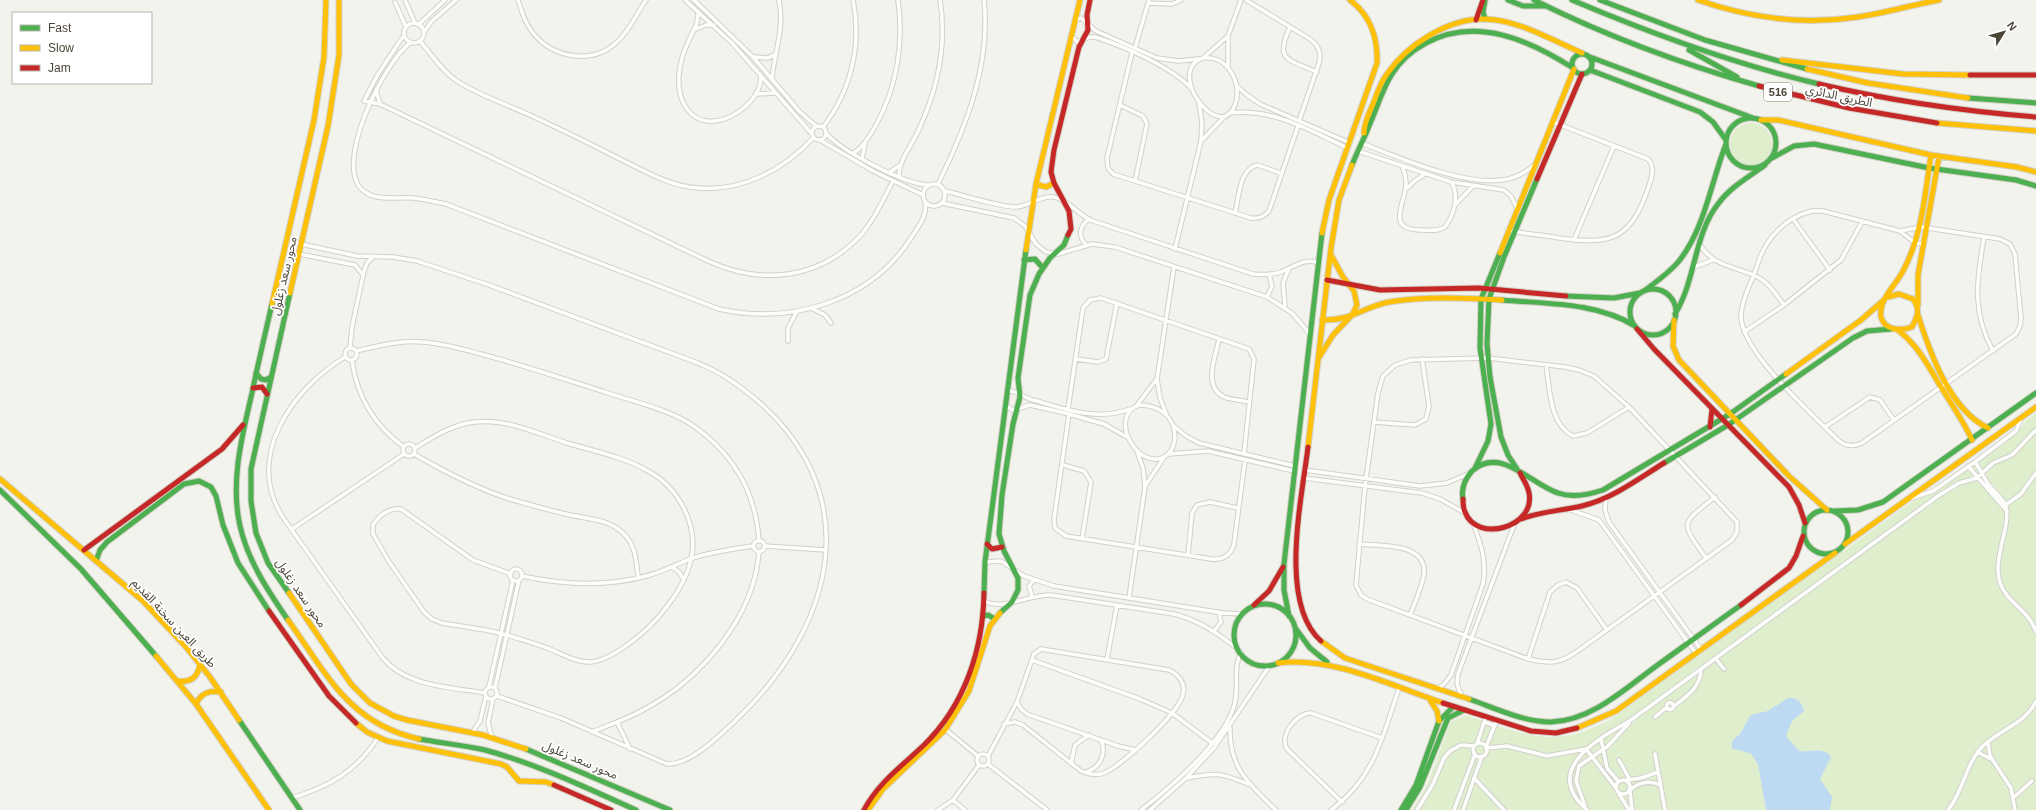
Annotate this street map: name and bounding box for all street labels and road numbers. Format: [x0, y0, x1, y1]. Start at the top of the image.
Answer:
street label: الطريق الدائري [1804, 82, 1874, 113]
road number: 516 [1764, 83, 1792, 101]
street label: محور سعد زغلول [268, 235, 300, 317]
street label: محور سعد زغلول [273, 556, 329, 630]
street label: طريق العين سخنة القديم [128, 575, 219, 672]
street label: محور سعد زغلول [540, 738, 620, 782]

